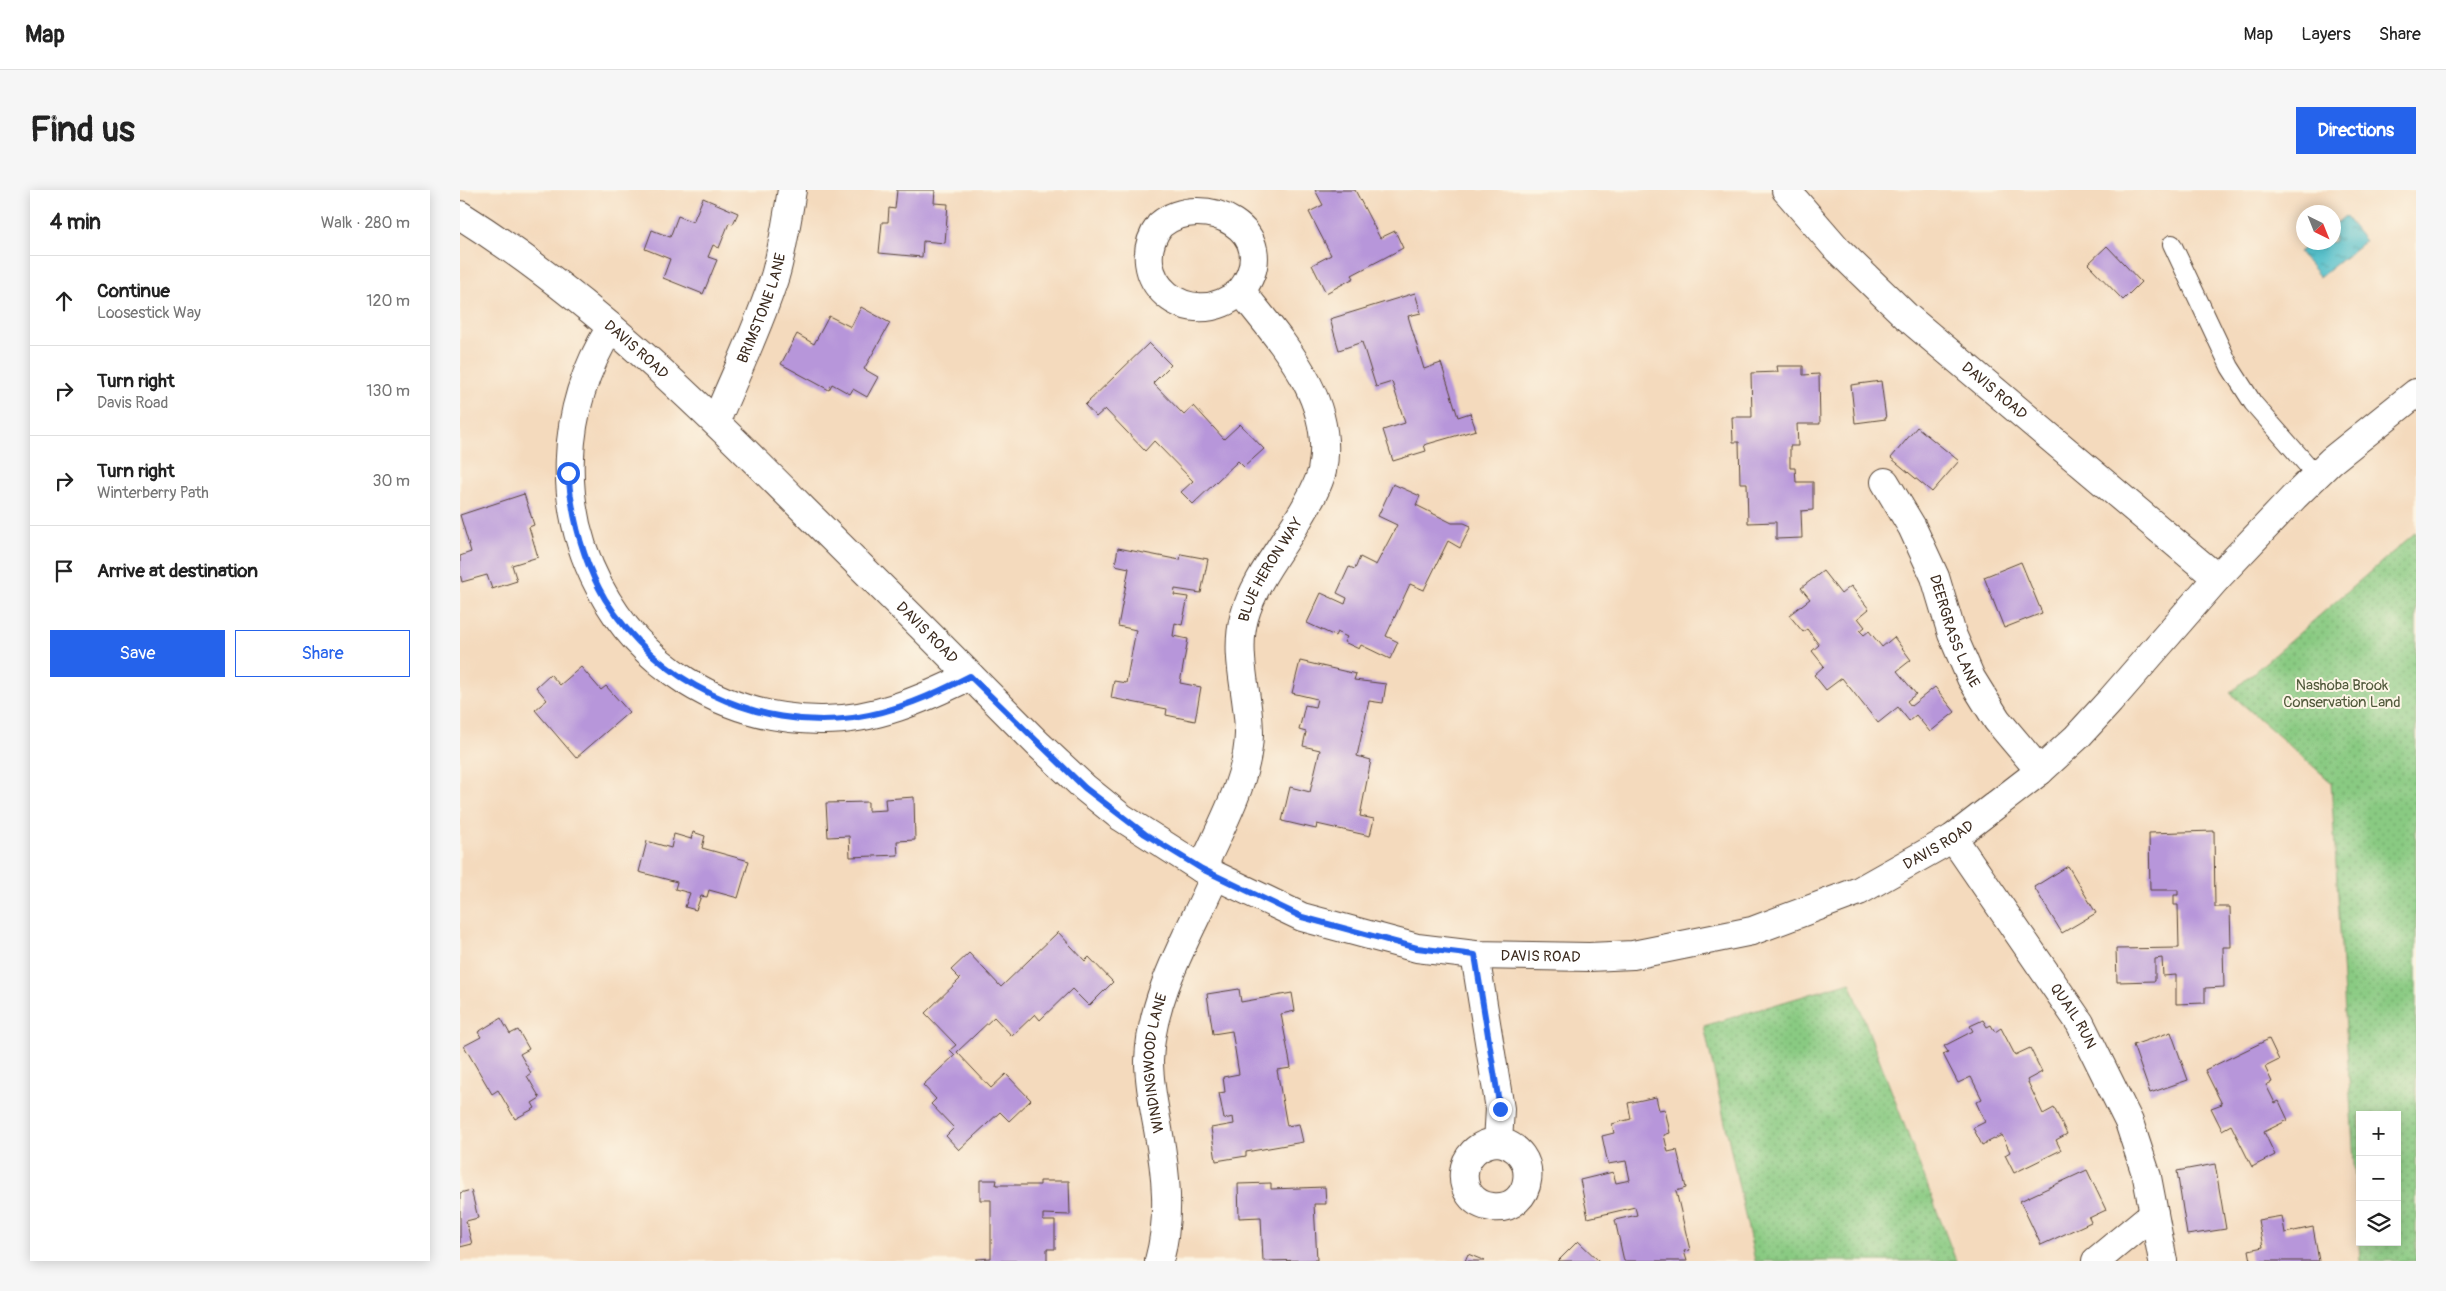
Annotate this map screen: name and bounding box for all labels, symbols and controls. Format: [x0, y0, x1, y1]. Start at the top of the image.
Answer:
text: Map [25, 20, 65, 49]
text: Map [2244, 23, 2273, 46]
text: Layers [2301, 23, 2351, 46]
text: Share [2379, 23, 2421, 46]
button: Directions [2296, 107, 2416, 154]
text: Find us [30, 108, 135, 152]
north arrow [2296, 205, 2341, 250]
text: 4 min [50, 209, 101, 236]
text: Walk · 280 m [321, 213, 410, 233]
street label: BRIMSTONE LANE [733, 251, 790, 366]
text: Continue [97, 279, 170, 303]
icon: ahead [50, 287, 78, 315]
text: 120 m [366, 291, 410, 311]
text: Loosestick Way [97, 303, 201, 323]
street label: DAVIS ROAD [600, 316, 672, 383]
street label: DAVIS ROAD [1958, 358, 2031, 424]
text: Turn right [97, 369, 175, 393]
icon: right [50, 377, 78, 405]
text: 130 m [366, 381, 410, 401]
text: Davis Road [97, 393, 168, 413]
text: Turn right [97, 459, 175, 483]
route start [557, 462, 580, 485]
icon: right [50, 467, 78, 495]
text: 30 m [372, 471, 410, 491]
text: Winterberry Path [97, 483, 209, 503]
street label: BLUE HERON WAY [1234, 514, 1308, 624]
icon: arrive [50, 557, 78, 585]
text: Arrive at destination [97, 559, 258, 583]
street label: DEERGRASS LANE [1925, 572, 1984, 692]
street label: DAVIS ROAD [892, 598, 962, 668]
button: Save [50, 630, 225, 677]
button: Share [235, 630, 410, 677]
park label: Nashoba Brook Conservation Land [2283, 676, 2401, 712]
street label: DAVIS ROAD [1900, 816, 1978, 874]
street label: DAVIS ROAD [1500, 946, 1581, 967]
street label: QUAIL RUN [2046, 980, 2100, 1052]
street label: WINDINGWOOD LANE [1140, 991, 1172, 1135]
route end [1489, 1098, 1512, 1121]
map controls [2356, 1111, 2401, 1246]
button: + [2356, 1111, 2401, 1156]
button: − [2356, 1156, 2401, 1201]
button: layers [2356, 1201, 2401, 1246]

